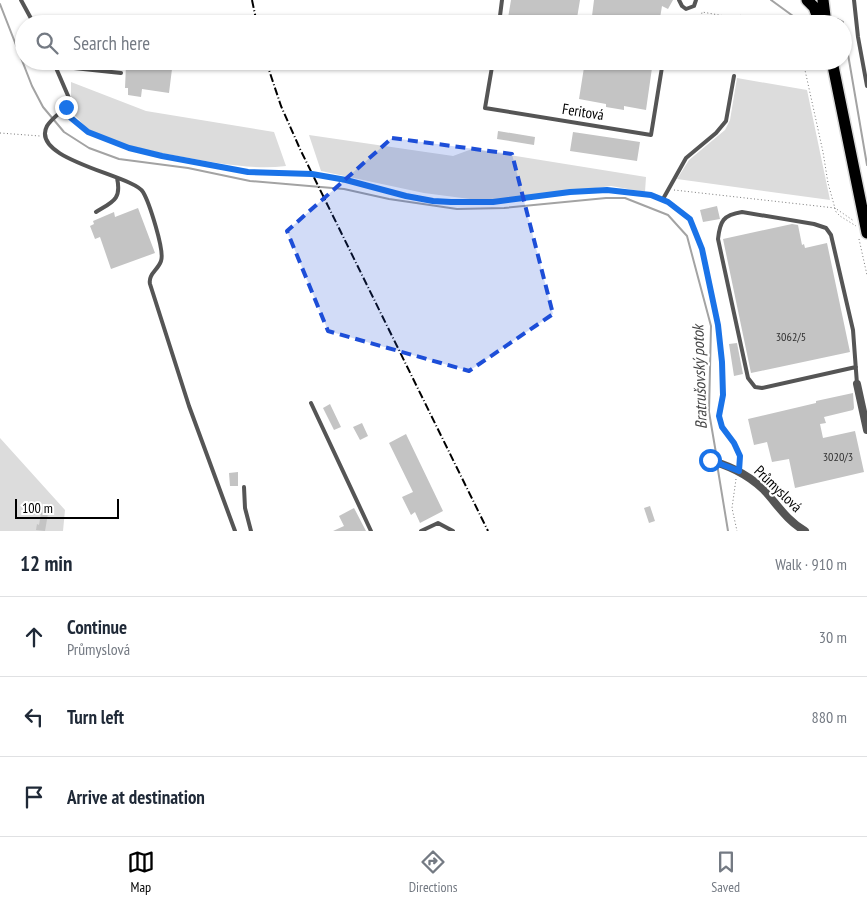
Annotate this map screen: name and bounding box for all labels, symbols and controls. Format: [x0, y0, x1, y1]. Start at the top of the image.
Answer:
search box [15, 15, 852, 70]
icon: search [33, 29, 61, 57]
text: Search here [73, 31, 150, 55]
route end [55, 96, 78, 119]
street label: Feritová [561, 99, 605, 124]
water label: Bratrušovský potok [687, 323, 711, 429]
house number: 3062/5 [776, 329, 806, 344]
route start [699, 449, 722, 472]
house number: 3020/3 [823, 449, 853, 464]
street label: Průmyslová [750, 461, 806, 516]
scale bar [15, 496, 119, 519]
text: 100 m [22, 499, 53, 517]
text: 12 min [20, 550, 72, 577]
text: Walk · 910 m [775, 554, 847, 574]
text: Continue [67, 615, 127, 639]
icon: ahead [20, 623, 48, 651]
text: 30 m [819, 627, 847, 647]
text: Průmyslová [67, 639, 130, 659]
icon: left [20, 703, 48, 731]
text: Turn left [67, 705, 124, 729]
text: 880 m [812, 707, 847, 727]
icon: arrive [20, 783, 48, 811]
text: Arrive at destination [67, 785, 205, 809]
tab: Map [127, 848, 155, 896]
tab: Directions [409, 848, 457, 896]
tab: Saved [711, 848, 740, 896]

